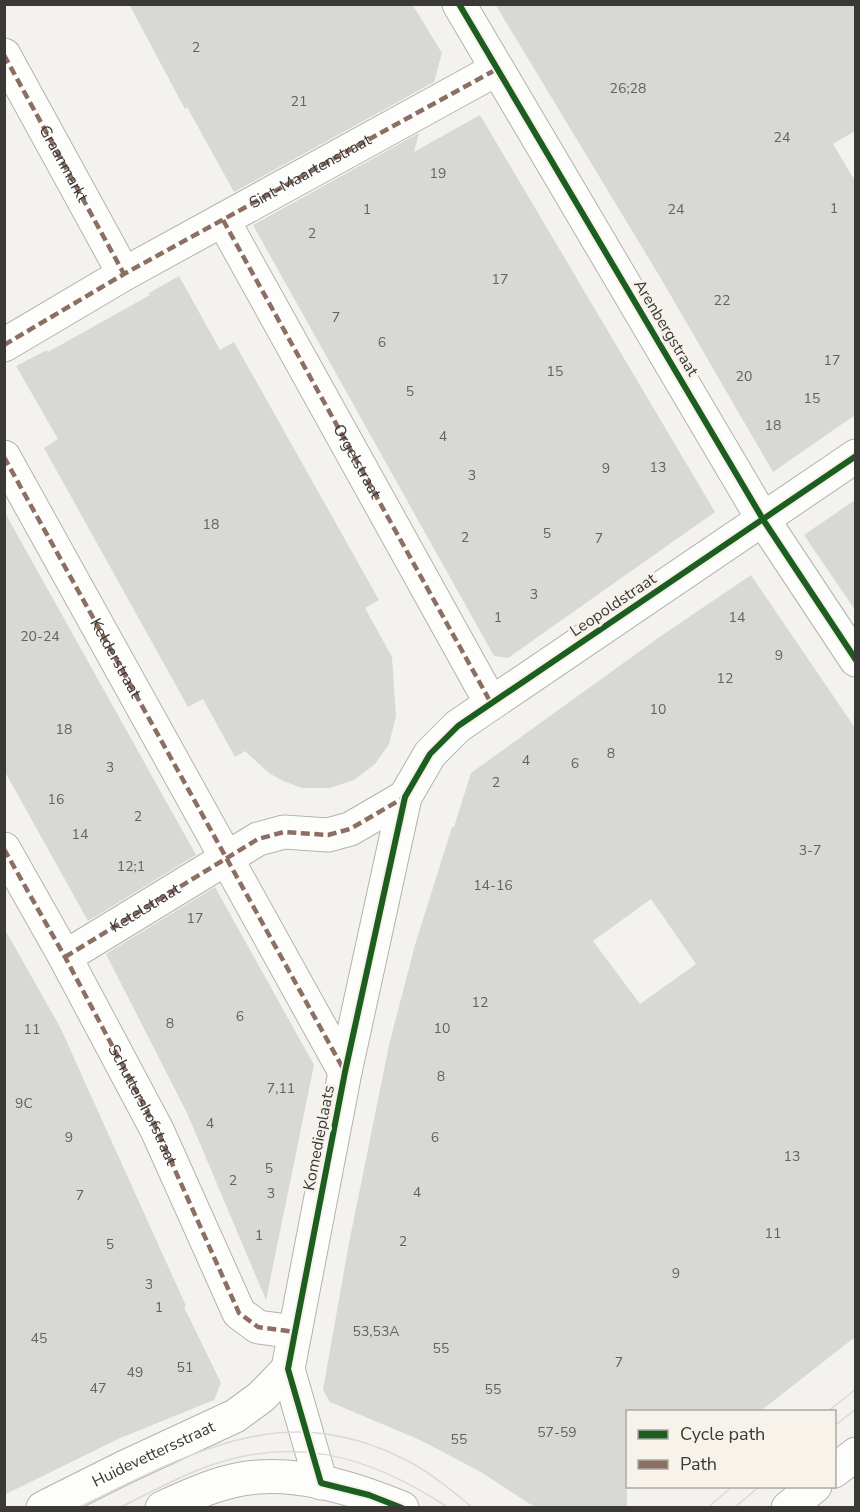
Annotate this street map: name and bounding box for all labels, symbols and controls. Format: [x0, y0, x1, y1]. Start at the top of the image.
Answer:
house number: 2 [192, 38, 200, 57]
house number: 26;28 [610, 79, 646, 98]
house number: 21 [291, 92, 307, 111]
street label: Graanmarkt [34, 121, 94, 207]
house number: 24 [774, 128, 790, 147]
street label: Sint-Maartenstraat [245, 129, 376, 214]
house number: 19 [430, 164, 446, 183]
house number: 1 [830, 199, 838, 218]
house number: 1 [363, 200, 371, 219]
house number: 24 [668, 200, 684, 219]
house number: 2 [308, 224, 316, 243]
house number: 17 [492, 270, 508, 289]
street label: Arenbergstraat [628, 276, 704, 381]
house number: 22 [714, 291, 730, 310]
house number: 7 [332, 308, 340, 327]
house number: 6 [378, 333, 386, 352]
house number: 17 [824, 351, 840, 370]
house number: 15 [547, 362, 563, 381]
house number: 20 [736, 367, 752, 386]
house number: 5 [406, 382, 414, 401]
house number: 15 [804, 389, 820, 408]
house number: 18 [765, 416, 781, 435]
street label: Orgelstraat [327, 420, 387, 503]
house number: 4 [439, 427, 447, 446]
house number: 13 [650, 458, 666, 477]
house number: 9 [602, 459, 610, 478]
house number: 3 [468, 466, 476, 485]
house number: 18 [203, 515, 219, 534]
house number: 5 [543, 524, 551, 543]
house number: 2 [461, 528, 469, 547]
house number: 7 [595, 529, 603, 548]
street label: Leopoldstraat [566, 568, 661, 642]
house number: 3 [530, 585, 538, 604]
house number: 1 [494, 608, 502, 627]
house number: 14 [729, 608, 745, 627]
street label: Kelderstraat [85, 614, 147, 702]
house number: 20-24 [20, 627, 60, 646]
house number: 9 [775, 646, 783, 665]
house number: 12 [717, 669, 733, 688]
house number: 10 [650, 700, 666, 719]
house number: 18 [56, 720, 72, 739]
house number: 8 [607, 744, 615, 763]
house number: 4 [522, 751, 530, 770]
house number: 6 [571, 754, 579, 773]
house number: 3 [106, 758, 114, 777]
house number: 2 [492, 773, 500, 792]
house number: 16 [48, 790, 64, 809]
house number: 2 [134, 807, 142, 826]
house number: 14 [72, 825, 88, 844]
house number: 3-7 [799, 841, 821, 860]
house number: 12;1 [117, 857, 145, 876]
house number: 14-16 [473, 876, 513, 895]
street label: Ketelstraat [106, 878, 185, 938]
house number: 17 [187, 909, 203, 928]
house number: 12 [472, 993, 488, 1012]
house number: 6 [236, 1007, 244, 1026]
house number: 8 [166, 1014, 174, 1033]
house number: 10 [434, 1019, 450, 1038]
house number: 11 [24, 1020, 40, 1039]
street label: Schuttershofstraat [103, 1041, 182, 1169]
house number: 8 [437, 1067, 445, 1086]
house number: 7,11 [267, 1079, 295, 1098]
street label: Komedieplaats [298, 1083, 340, 1193]
house number: 9C [15, 1094, 33, 1113]
house number: 4 [206, 1114, 214, 1133]
house number: 9 [65, 1128, 73, 1147]
house number: 6 [431, 1128, 439, 1147]
house number: 13 [784, 1147, 800, 1166]
house number: 5 [265, 1159, 273, 1178]
house number: 2 [229, 1171, 237, 1190]
house number: 4 [413, 1183, 421, 1202]
house number: 3 [267, 1184, 275, 1203]
house number: 7 [76, 1186, 84, 1205]
house number: 11 [765, 1224, 781, 1243]
house number: 1 [255, 1226, 263, 1245]
house number: 2 [399, 1232, 407, 1251]
house number: 5 [106, 1235, 114, 1254]
house number: 9 [672, 1264, 680, 1283]
house number: 3 [145, 1275, 153, 1294]
house number: 1 [155, 1298, 163, 1317]
house number: 53,53A [353, 1322, 400, 1341]
house number: 45 [31, 1329, 47, 1348]
house number: 55 [433, 1339, 449, 1358]
house number: 7 [615, 1353, 623, 1372]
house number: 51 [177, 1358, 193, 1377]
house number: 49 [127, 1363, 143, 1382]
house number: 47 [90, 1379, 106, 1398]
house number: 55 [485, 1380, 501, 1399]
legend [626, 1410, 836, 1488]
street label: Huidevettersstraat [88, 1416, 219, 1493]
text: Cycle path [680, 1422, 765, 1446]
house number: 57-59 [537, 1423, 577, 1442]
house number: 55 [451, 1430, 467, 1449]
text: Path [680, 1452, 717, 1476]

